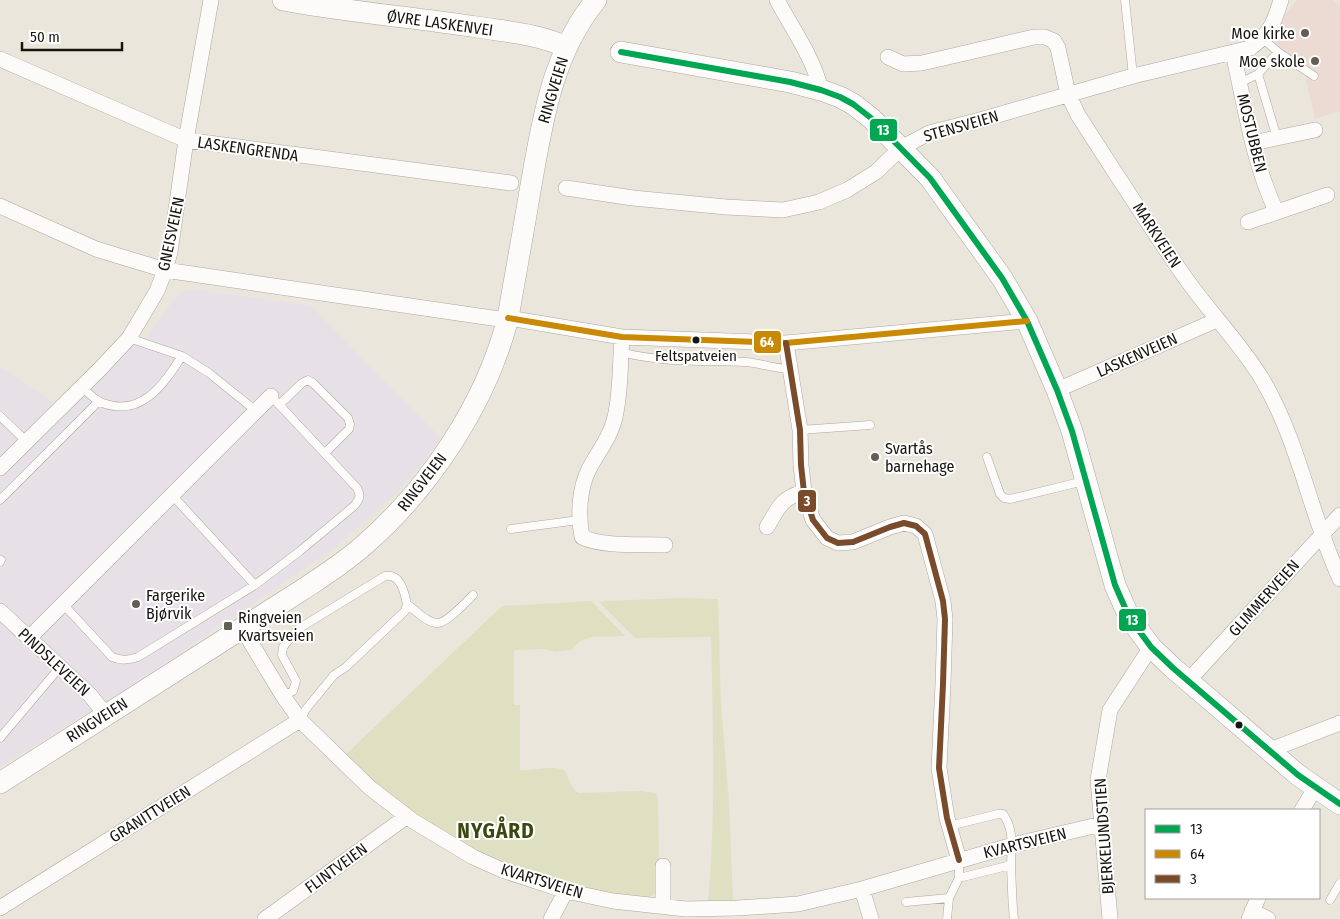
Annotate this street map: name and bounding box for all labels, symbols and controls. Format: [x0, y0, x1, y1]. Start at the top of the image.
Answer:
street label: ØVRE LASKENVEI [386, 6, 494, 40]
scale bar [22, 20, 122, 52]
place label: Moe kirke [1231, 24, 1295, 43]
marker: Moe kirke [1299, 27, 1311, 39]
text: 50 m [30, 28, 60, 46]
place label: Moe skole [1239, 52, 1305, 71]
street label: RINGVEIEN [534, 54, 572, 126]
marker: Moe skole [1309, 55, 1321, 67]
street label: MOSTUBBEN [1233, 92, 1271, 174]
street label: STENSVEIEN [921, 106, 1001, 146]
line badge: 13 [869, 118, 898, 142]
text: 13 [877, 122, 890, 139]
street label: LASKENGRENDA [196, 133, 300, 166]
street label: GNEISVEIEN [154, 195, 188, 273]
street label: MARKVEIEN [1129, 199, 1185, 271]
street label: LASKENVEIEN [1094, 329, 1180, 381]
line badge: 64 [753, 330, 782, 354]
text: 64 [760, 334, 774, 351]
marker: Feltspatveien [691, 335, 701, 345]
place label: Feltspatveien [655, 347, 737, 365]
place label: Svartås barnehage [885, 439, 955, 476]
street label: RINGVEIEN [393, 449, 451, 515]
marker: Svartås barnehage [869, 451, 881, 463]
line badge: 3 [797, 489, 817, 513]
text: 3 [803, 493, 811, 510]
street label: GLIMMERVEIEN [1225, 556, 1303, 640]
place label: Fargerike Bjørvik [146, 586, 205, 623]
marker: Fargerike Bjørvik [130, 598, 142, 610]
place label: Ringveien Kvartsveien [238, 608, 314, 645]
line badge: 13 [1118, 608, 1147, 632]
text: 13 [1126, 612, 1139, 629]
marker: Ringveien Kvartsveien [222, 620, 234, 632]
street label: PINDSLEVEIEN [14, 624, 94, 700]
street label: RINGVEIEN [63, 694, 131, 746]
unlabelled marker [1234, 720, 1244, 730]
street label: BJERKELUNDSTIEN [1090, 777, 1118, 895]
street label: GRANITTVEIEN [106, 782, 194, 846]
legend [1145, 809, 1320, 899]
district label: NYGÅRD [457, 816, 535, 844]
text: 13 [1190, 820, 1203, 838]
street label: KVARTSVEIEN [981, 824, 1069, 862]
street label: FLINTVEIEN [301, 839, 371, 897]
text: 64 [1190, 845, 1205, 863]
street label: KVARTSVEIEN [499, 859, 585, 903]
text: 3 [1190, 870, 1197, 888]

